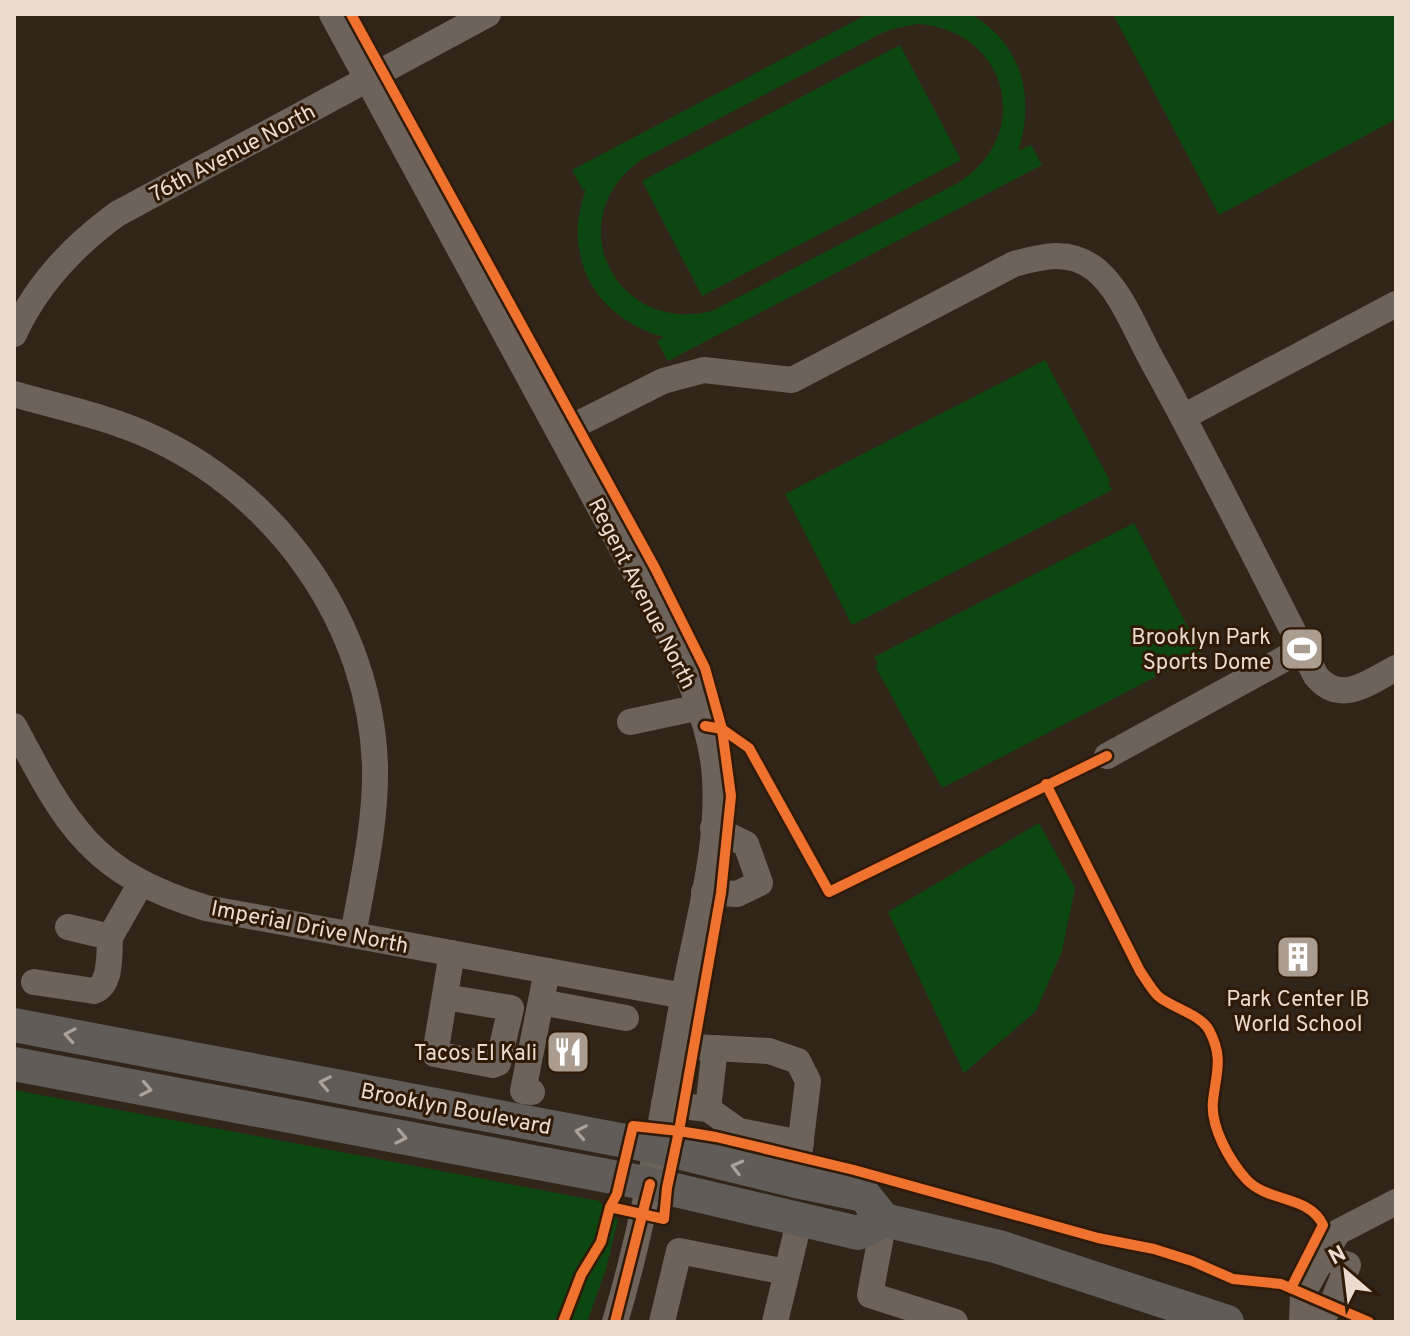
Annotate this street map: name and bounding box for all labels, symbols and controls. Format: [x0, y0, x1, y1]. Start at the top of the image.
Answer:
street label: 76th Avenue North [146, 99, 321, 209]
street label: Regent Avenue North [581, 494, 701, 694]
place label: Brooklyn Park Sports Dome [1131, 625, 1271, 677]
sports icon: Brooklyn Park Sports Dome [1278, 625, 1326, 673]
street label: Imperial Drive North [208, 896, 411, 961]
building icon: Park Center IB World School [1274, 933, 1322, 981]
place label: Park Center IB World School [1226, 987, 1370, 1039]
one-way arrow [63, 1028, 76, 1045]
restaurant icon: Tacos El Kali [544, 1028, 592, 1076]
place label: Tacos El Kali [414, 1041, 537, 1068]
one-way arrow [318, 1076, 332, 1093]
street label: Brooklyn Boulevard [358, 1079, 553, 1142]
one-way arrow [138, 1080, 152, 1097]
one-way arrow [574, 1124, 588, 1141]
one-way arrow [394, 1128, 408, 1145]
one-way arrow [731, 1159, 745, 1176]
north arrow [1306, 1232, 1386, 1312]
text: N [1324, 1241, 1351, 1272]

